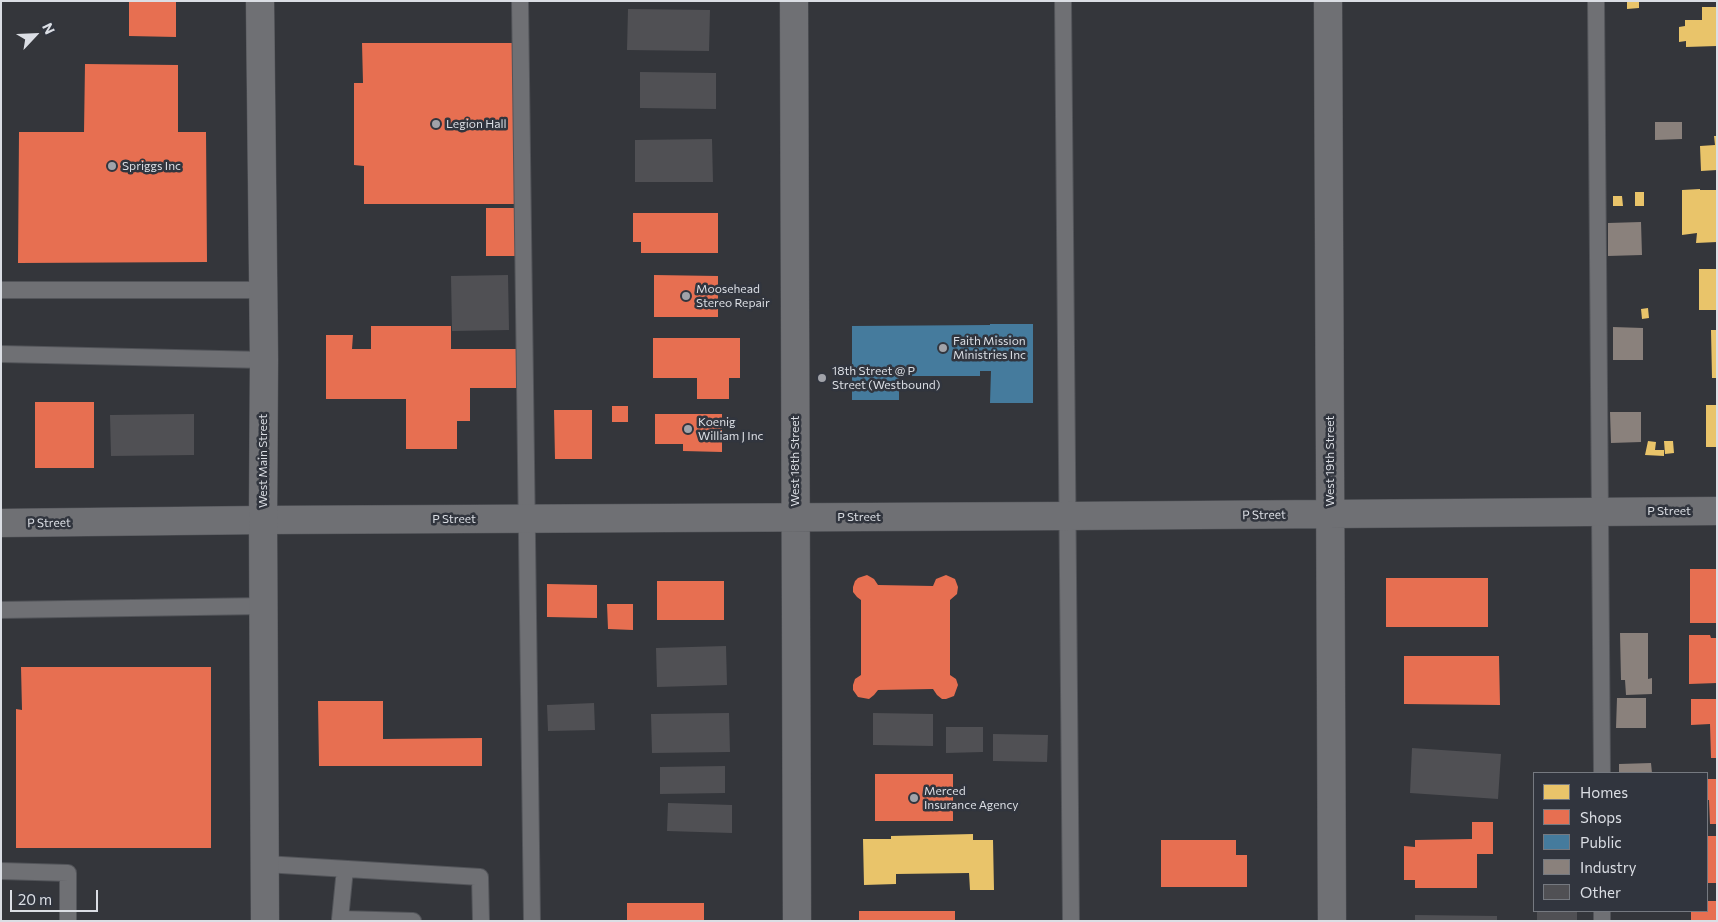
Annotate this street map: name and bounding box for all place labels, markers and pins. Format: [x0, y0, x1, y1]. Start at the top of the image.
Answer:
place label: Legion Hall [446, 117, 506, 131]
marker: Legion Hall [430, 118, 442, 130]
place label: Spriggs Inc [122, 159, 181, 173]
marker: Spriggs Inc [106, 160, 118, 172]
place label: Moosehead Stereo Repair [696, 282, 770, 310]
marker: Moosehead Stereo Repair [680, 290, 692, 302]
place label: Faith Mission Ministries Inc [953, 334, 1026, 362]
marker: Faith Mission Ministries Inc [937, 342, 949, 354]
place label: 18th Street @ P Street (Westbound) [832, 364, 940, 392]
marker: 18th Street @ P Street (Westbound) [816, 372, 828, 384]
place label: Koenig William J Inc [698, 415, 764, 443]
marker: Koenig William J Inc [682, 423, 694, 435]
place label: Merced Insurance Agency [924, 784, 1019, 812]
marker: Merced Insurance Agency [908, 792, 920, 804]

